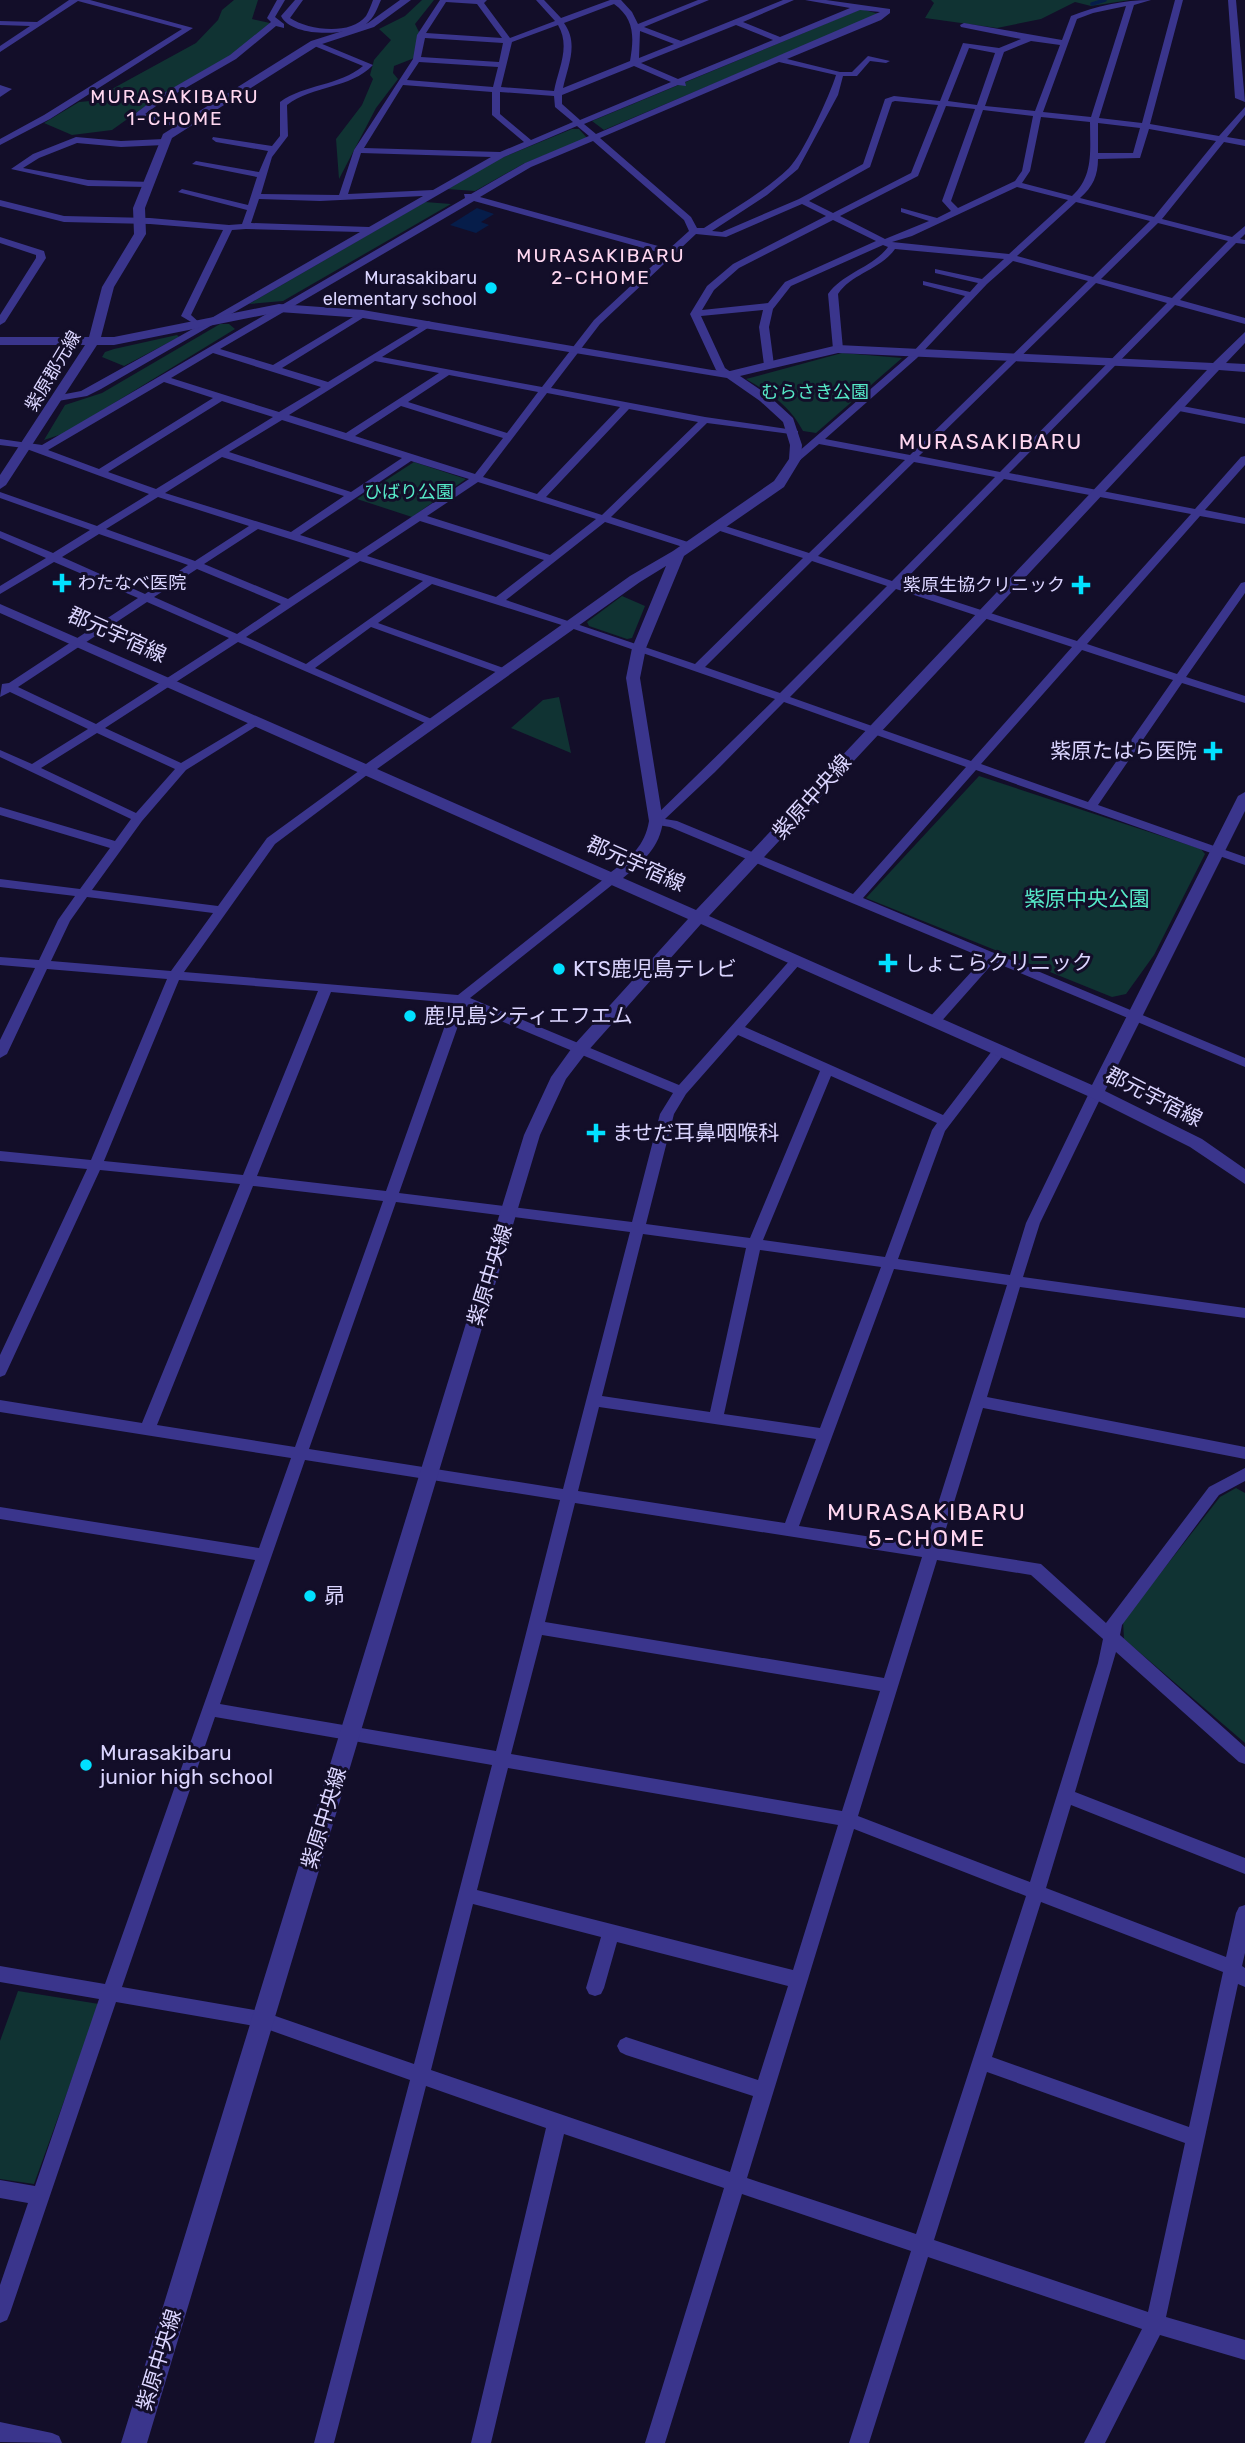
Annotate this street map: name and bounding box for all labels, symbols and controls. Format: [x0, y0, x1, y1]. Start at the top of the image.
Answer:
district label: MURASAKIBARU 1-CHOME [90, 85, 260, 130]
district label: MURASAKIBARU 2-CHOME [516, 244, 686, 289]
place label: Murasakibaru elementary school [323, 267, 477, 310]
marker: Murasakibaru elementary school [483, 280, 499, 296]
street label: 紫原郡元線 [20, 327, 86, 415]
park label: むらさき公園 [761, 381, 869, 403]
district label: MURASAKIBARU [899, 429, 1083, 454]
park label: ひばり公園 [364, 481, 454, 503]
place label: わたなべ医院 [78, 572, 186, 594]
marker: わたなべ医院 [52, 573, 72, 593]
place label: 紫原生協クリニック [903, 574, 1065, 596]
marker: 紫原生協クリニック [1071, 575, 1091, 595]
street label: 郡元宇宿線 [64, 602, 170, 667]
place label: 紫原たはら医院 [1050, 738, 1197, 763]
marker: 紫原たはら医院 [1203, 741, 1223, 761]
street label: 紫原中央線 [767, 749, 856, 844]
street label: 郡元宇宿線 [583, 831, 689, 896]
park label: 紫原中央公園 [1024, 886, 1150, 911]
place label: しょこらクリニック [904, 950, 1093, 975]
marker: しょこらクリニック [878, 953, 898, 973]
place label: KTS鹿児島テレビ [573, 956, 737, 981]
marker: KTS鹿児島テレビ [551, 961, 567, 977]
place label: 鹿児島シティエフエム [424, 1003, 633, 1028]
marker: 鹿児島シティエフエム [402, 1008, 418, 1024]
street label: 郡元宇宿線 [1102, 1062, 1207, 1132]
place label: ませだ耳鼻咽喉科 [612, 1120, 779, 1145]
marker: ませだ耳鼻咽喉科 [586, 1123, 606, 1143]
street label: 紫原中央線 [462, 1221, 517, 1329]
district label: MURASAKIBARU 5-CHOME [827, 1498, 1027, 1552]
place label: 昴 [324, 1583, 345, 1608]
marker: 昴 [302, 1588, 318, 1604]
place label: Murasakibaru junior high school [99, 1740, 273, 1789]
marker: Murasakibaru junior high school [78, 1757, 94, 1773]
street label: 紫原中央線 [296, 1764, 351, 1872]
street label: 紫原中央線 [131, 2306, 186, 2414]

